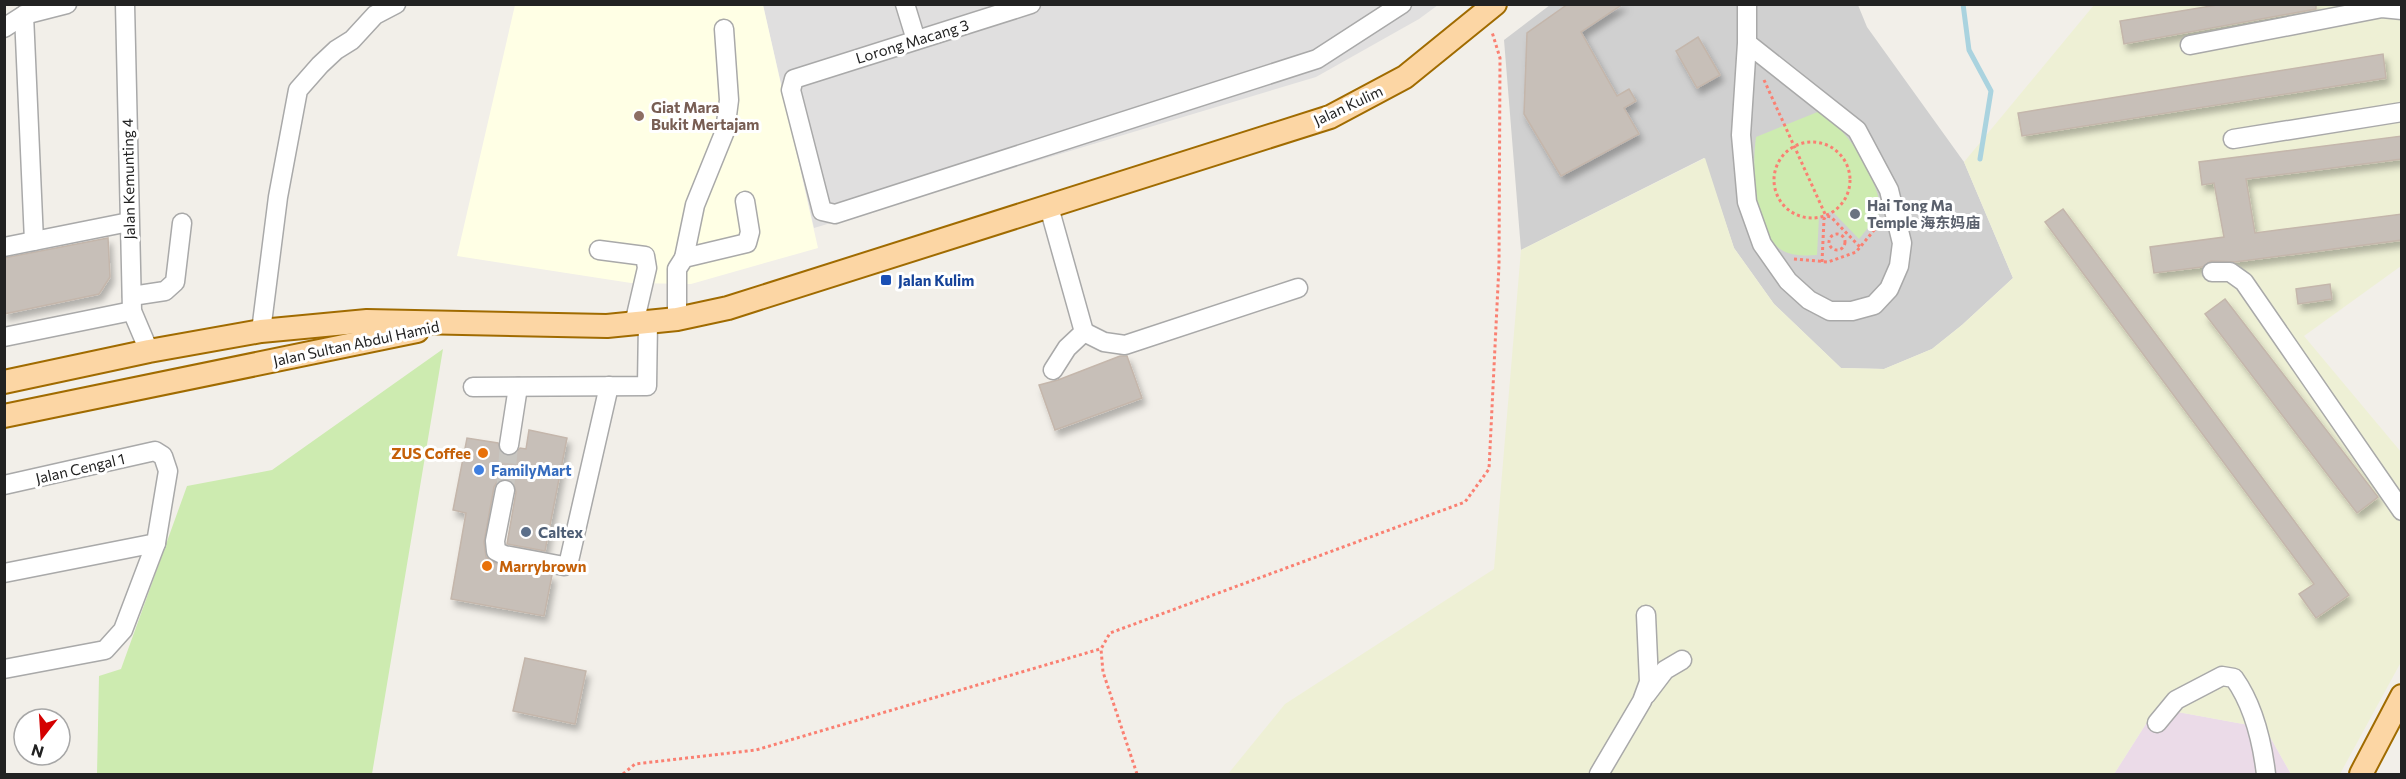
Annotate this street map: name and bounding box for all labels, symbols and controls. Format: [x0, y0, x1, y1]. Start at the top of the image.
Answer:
street label: Lorong Macang 3 [853, 15, 971, 67]
street label: Jalan Kulim [1311, 81, 1385, 129]
place label: Giat Mara Bukit Mertajam [651, 98, 759, 133]
marker: Giat Mara Bukit Mertajam [632, 109, 646, 123]
street label: Jalan Kemunting 4 [118, 118, 138, 240]
place label: Hai Tong Ma Temple 海东妈庙 [1867, 196, 1980, 231]
marker: Hai Tong Ma Temple 海东妈庙 [1848, 207, 1862, 221]
place label: Jalan Kulim [898, 271, 974, 289]
marker: Jalan Kulim [879, 273, 893, 287]
street label: Jalan Sultan Abdul Hamid [271, 317, 441, 369]
place label: ZUS Coffee [391, 444, 471, 462]
marker: ZUS Coffee [476, 446, 490, 460]
street label: Jalan Cengal 1 [34, 449, 126, 487]
place label: FamilyMart [491, 461, 572, 479]
marker: FamilyMart [472, 463, 486, 477]
place label: Caltex [538, 523, 583, 541]
marker: Caltex [519, 525, 533, 539]
place label: Marrybrown [499, 557, 586, 575]
marker: Marrybrown [480, 559, 494, 573]
north arrow [12, 707, 72, 767]
text: N [29, 741, 46, 763]

